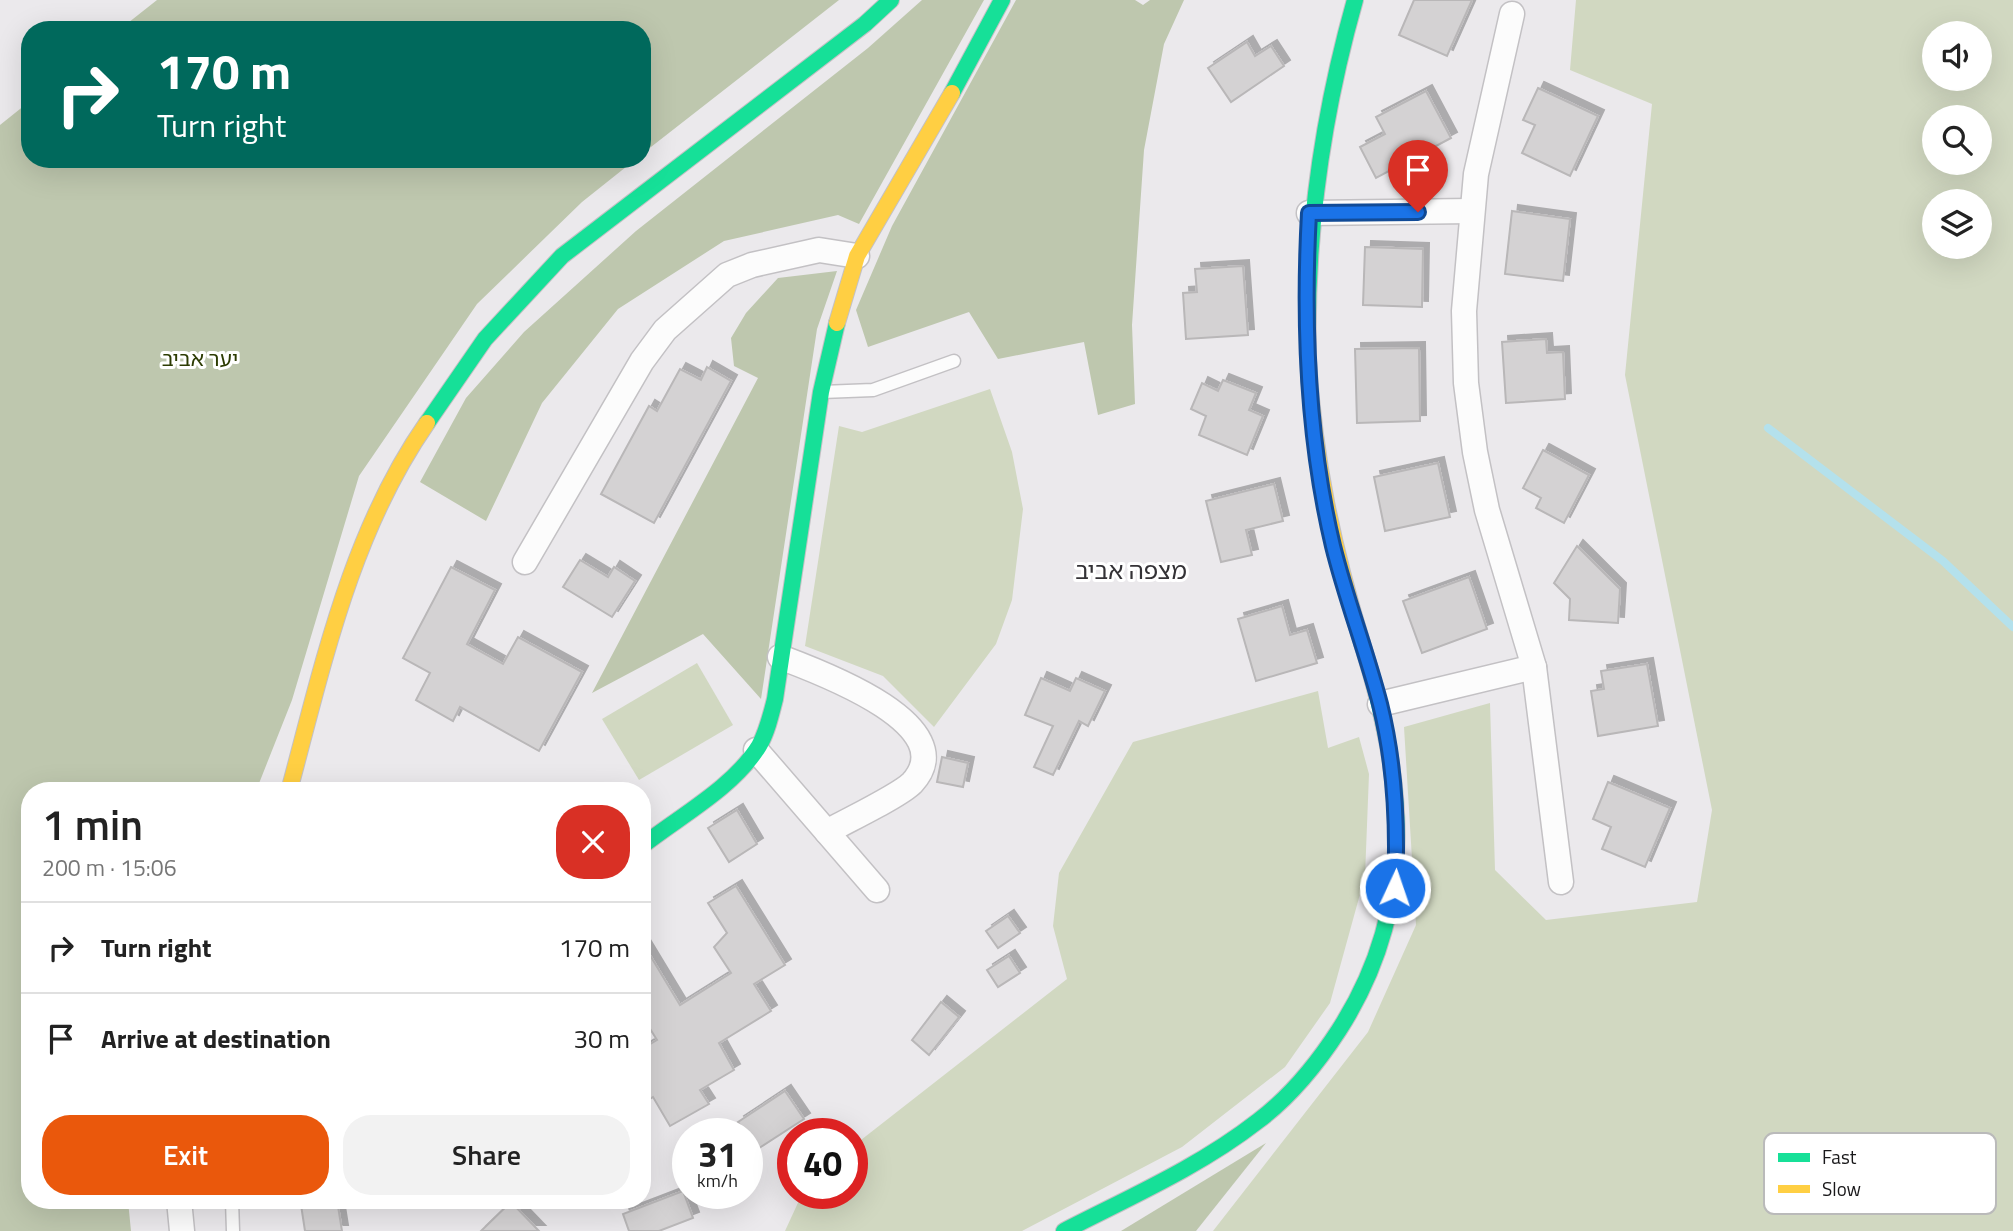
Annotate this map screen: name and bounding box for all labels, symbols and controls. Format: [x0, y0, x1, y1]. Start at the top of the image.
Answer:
map controls [1922, 21, 1992, 259]
button: sound [1922, 21, 1992, 91]
text: 170 m [157, 33, 291, 108]
icon: right [42, 49, 133, 140]
text: Turn right [157, 101, 286, 149]
button: search [1922, 105, 1992, 175]
pin [1388, 140, 1448, 212]
icon: arrive [1399, 151, 1437, 189]
button: layers [1922, 189, 1992, 259]
park label: יער אביב [162, 342, 238, 374]
district label: מצפה אביב [1075, 552, 1187, 588]
text: 1 min [42, 792, 143, 856]
button: close [556, 805, 630, 879]
text: 200 m · 15:06 [42, 850, 177, 885]
position arrow [1358, 851, 1432, 925]
text: Turn right [101, 928, 212, 967]
text: 170 m [559, 928, 630, 967]
icon: right [42, 929, 80, 967]
text: Arrive at destination [101, 1019, 331, 1058]
text: 30 m [573, 1019, 630, 1058]
icon: arrive [42, 1020, 80, 1058]
button: Exit [42, 1115, 329, 1195]
button: Share [343, 1115, 630, 1195]
speed limit sign: 40 [777, 1118, 868, 1209]
text: 31 [698, 1127, 737, 1181]
legend [1764, 1133, 1996, 1214]
text: Fast [1822, 1142, 1857, 1171]
text: km/h [697, 1167, 738, 1194]
text: Slow [1822, 1174, 1861, 1203]

